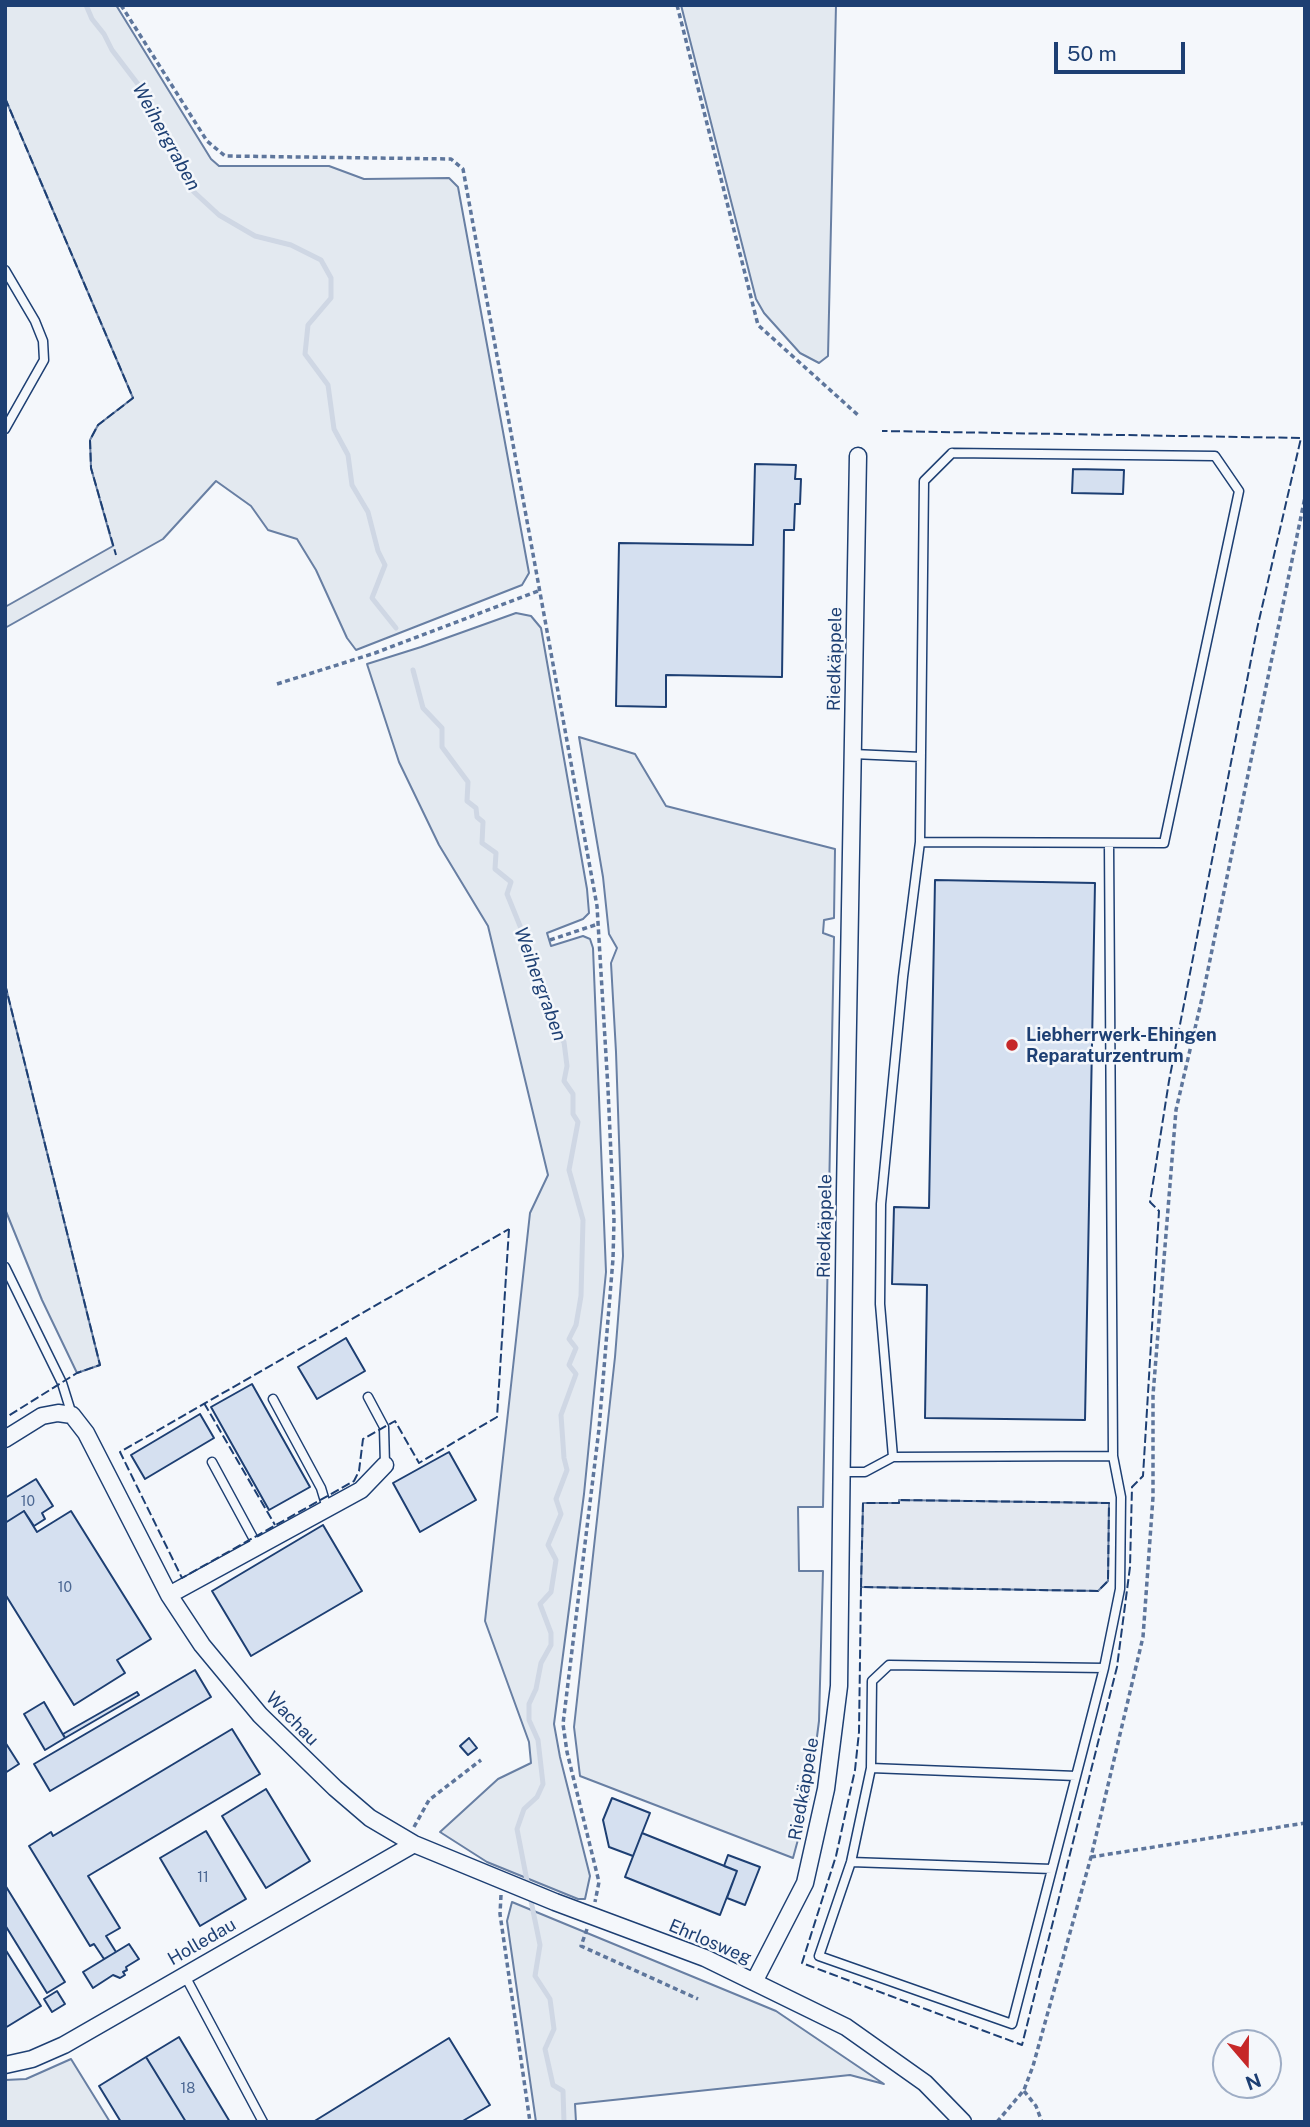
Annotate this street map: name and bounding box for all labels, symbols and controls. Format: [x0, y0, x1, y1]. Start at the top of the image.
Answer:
scale bar [1058, 28, 1189, 72]
text: 50 m [1067, 41, 1117, 66]
water label: Weihergraben [127, 79, 205, 195]
street label: Riedkäppele [823, 607, 847, 711]
water label: Weihergraben [509, 924, 571, 1044]
place label: Liebherrwerk-Ehingen Reparaturzentrum [1026, 1024, 1217, 1066]
marker: Liebherrwerk-Ehingen Reparaturzentrum [1004, 1037, 1020, 1053]
street label: Riedkäppele [813, 1174, 837, 1278]
house number: 10 [21, 1494, 35, 1510]
house number: 10 [58, 1580, 72, 1596]
street label: Wachau [261, 1687, 323, 1751]
street label: Riedkäppele [784, 1736, 824, 1842]
house number: 11 [197, 1870, 209, 1886]
street label: Holledau [164, 1914, 240, 1970]
street label: Ehrlosweg [665, 1915, 755, 1969]
north arrow [1212, 2029, 1282, 2099]
text: N [1243, 2069, 1264, 2095]
house number: 18 [181, 2081, 195, 2097]

